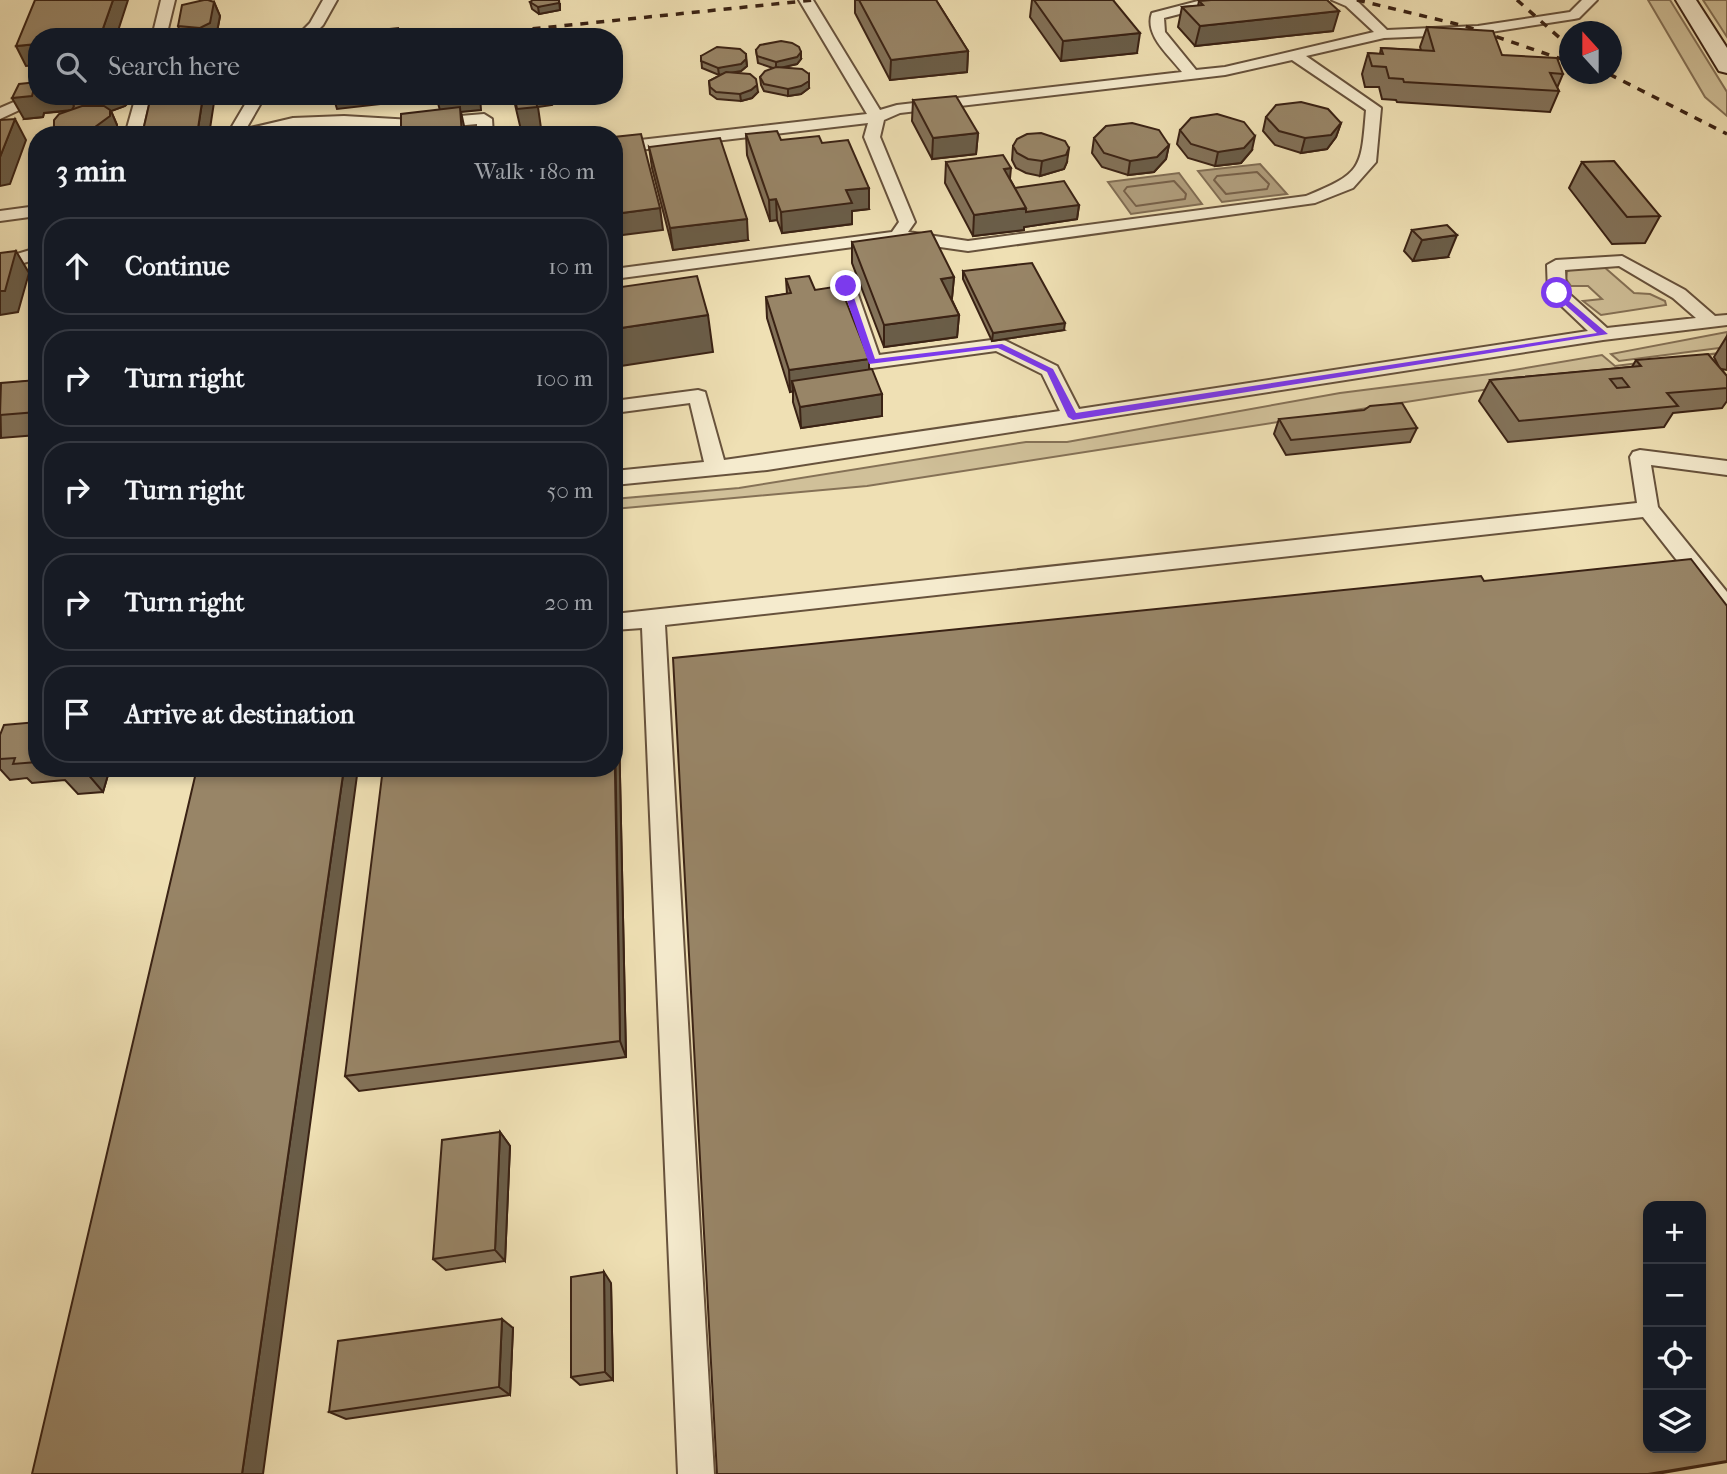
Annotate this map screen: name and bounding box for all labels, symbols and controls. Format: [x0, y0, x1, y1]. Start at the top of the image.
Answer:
north arrow [1559, 21, 1622, 84]
search box [28, 28, 623, 105]
icon: search [52, 48, 90, 86]
text: Search here [108, 51, 240, 82]
text: 3 min [56, 154, 126, 189]
text: Walk · 180 m [474, 158, 595, 185]
icon: ahead [58, 247, 96, 285]
text: Continue [125, 251, 230, 282]
text: 10 m [548, 253, 593, 280]
route end [830, 270, 861, 301]
route start [1541, 277, 1572, 308]
icon: right [58, 359, 96, 397]
text: Turn right [125, 363, 245, 394]
text: 100 m [535, 365, 593, 392]
icon: right [58, 471, 96, 509]
text: Turn right [125, 475, 245, 506]
text: 50 m [546, 477, 593, 504]
icon: right [58, 583, 96, 621]
text: Turn right [125, 587, 245, 618]
text: 20 m [544, 589, 593, 616]
icon: arrive [58, 695, 96, 733]
text: Arrive at destination [125, 699, 355, 730]
map controls [1643, 1201, 1706, 1453]
button: + [1643, 1201, 1706, 1264]
button: − [1643, 1264, 1706, 1327]
button: locate [1643, 1327, 1706, 1390]
button: layers [1643, 1390, 1706, 1453]

